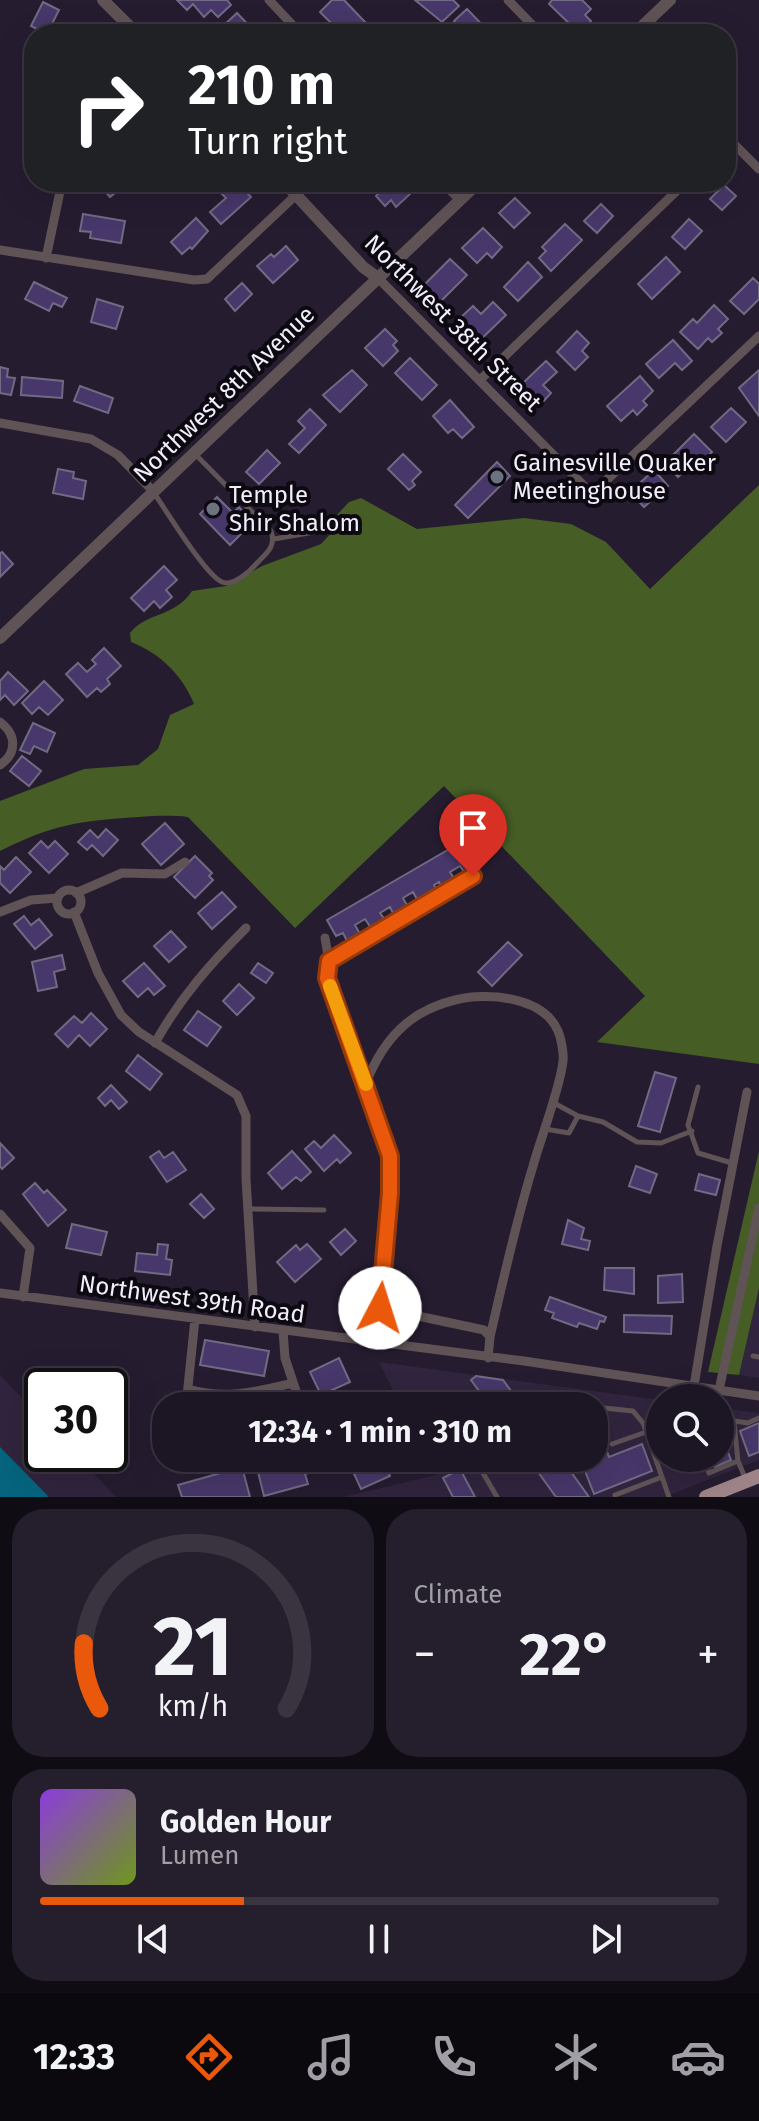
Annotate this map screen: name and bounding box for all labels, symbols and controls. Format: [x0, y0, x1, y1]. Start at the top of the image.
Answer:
text: 210 m [188, 52, 335, 119]
icon: right [56, 56, 160, 160]
text: Turn right [188, 120, 348, 164]
street label: Northwest 38th Street [359, 229, 547, 417]
street label: Northwest 8th Avenue [128, 300, 320, 488]
place label: Gainesville Quaker Meetinghouse [513, 449, 717, 505]
marker: Gainesville Quaker Meetinghouse [488, 468, 506, 486]
place label: Temple Shir Shalom [229, 481, 360, 537]
marker: Temple Shir Shalom [204, 500, 222, 518]
pin [439, 794, 507, 876]
icon: arrive [451, 806, 495, 850]
position arrow [338, 1266, 422, 1350]
street label: Northwest 39th Road [77, 1269, 307, 1329]
speed limit sign: 30 [24, 1368, 128, 1472]
map controls [646, 1384, 734, 1472]
button: search [646, 1384, 734, 1472]
text: 12:34 · 1 min · 310 m [248, 1414, 512, 1450]
text: Climate [414, 1579, 502, 1610]
text: 21 [153, 1597, 233, 1697]
text: 22° [520, 1619, 613, 1691]
text: − [414, 1628, 436, 1681]
text: + [697, 1628, 719, 1681]
text: km/h [157, 1689, 228, 1724]
text: Golden Hour [160, 1804, 331, 1840]
text: Lumen [160, 1840, 239, 1871]
icon: previous [131, 1917, 175, 1961]
icon: pause [357, 1917, 401, 1961]
icon: next [584, 1917, 628, 1961]
icon: directions [181, 2029, 237, 2085]
icon: music [303, 2029, 359, 2085]
icon: phone [426, 2029, 482, 2085]
icon: climate [548, 2029, 604, 2085]
icon: car [670, 2029, 726, 2085]
text: 12:33 [33, 2035, 115, 2079]

